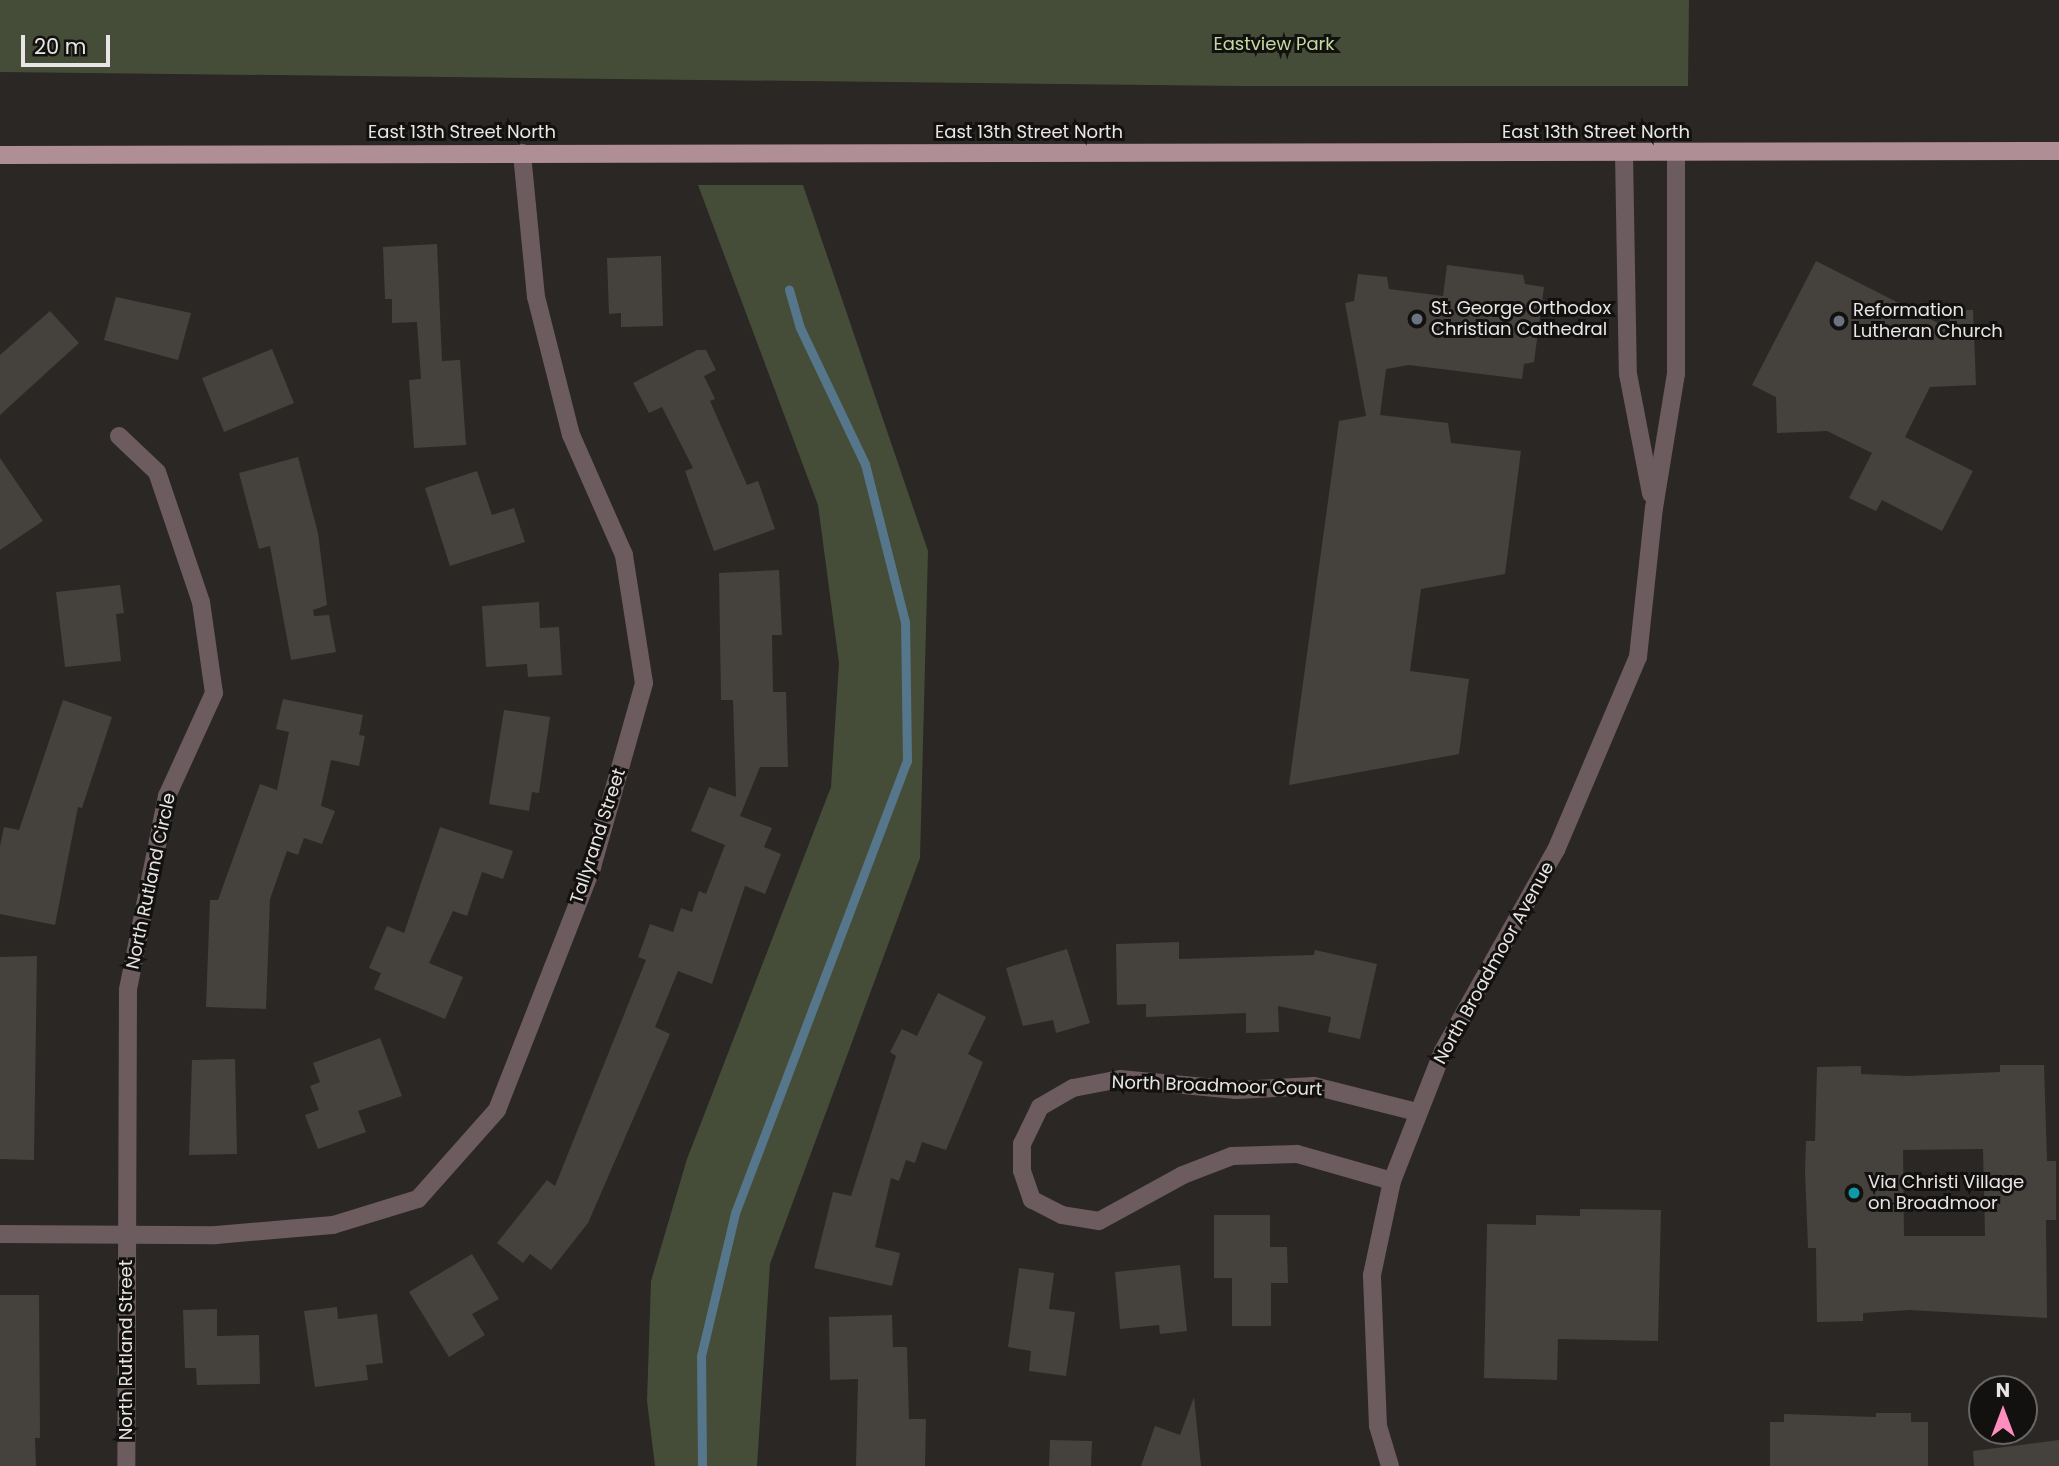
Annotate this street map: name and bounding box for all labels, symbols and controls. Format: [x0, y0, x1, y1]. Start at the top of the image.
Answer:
scale bar [24, 21, 114, 65]
text: 20 m [34, 32, 87, 61]
park label: Eastview Park [1213, 33, 1335, 55]
street label: East 13th Street North [368, 121, 556, 143]
street label: East 13th Street North [935, 121, 1123, 143]
street label: East 13th Street North [1502, 121, 1690, 143]
place label: St. George Orthodox Christian Cathedral [1431, 298, 1611, 340]
place label: Reformation Lutheran Church [1853, 300, 2003, 342]
marker: St. George Orthodox Christian Cathedral [1409, 311, 1425, 327]
marker: Reformation Lutheran Church [1831, 313, 1847, 329]
street label: Tallyrand Street [566, 766, 630, 906]
street label: North Rutland Circle [122, 791, 180, 971]
street label: North Broadmoor Avenue [1429, 858, 1559, 1068]
street label: North Broadmoor Court [1111, 1072, 1323, 1100]
place label: Via Christi Village on Broadmoor [1868, 1172, 2024, 1214]
marker: Via Christi Village on Broadmoor [1846, 1185, 1862, 1201]
street label: North Rutland Street [115, 1260, 137, 1440]
north arrow [1968, 1375, 2038, 1445]
text: N [1996, 1377, 2010, 1404]

